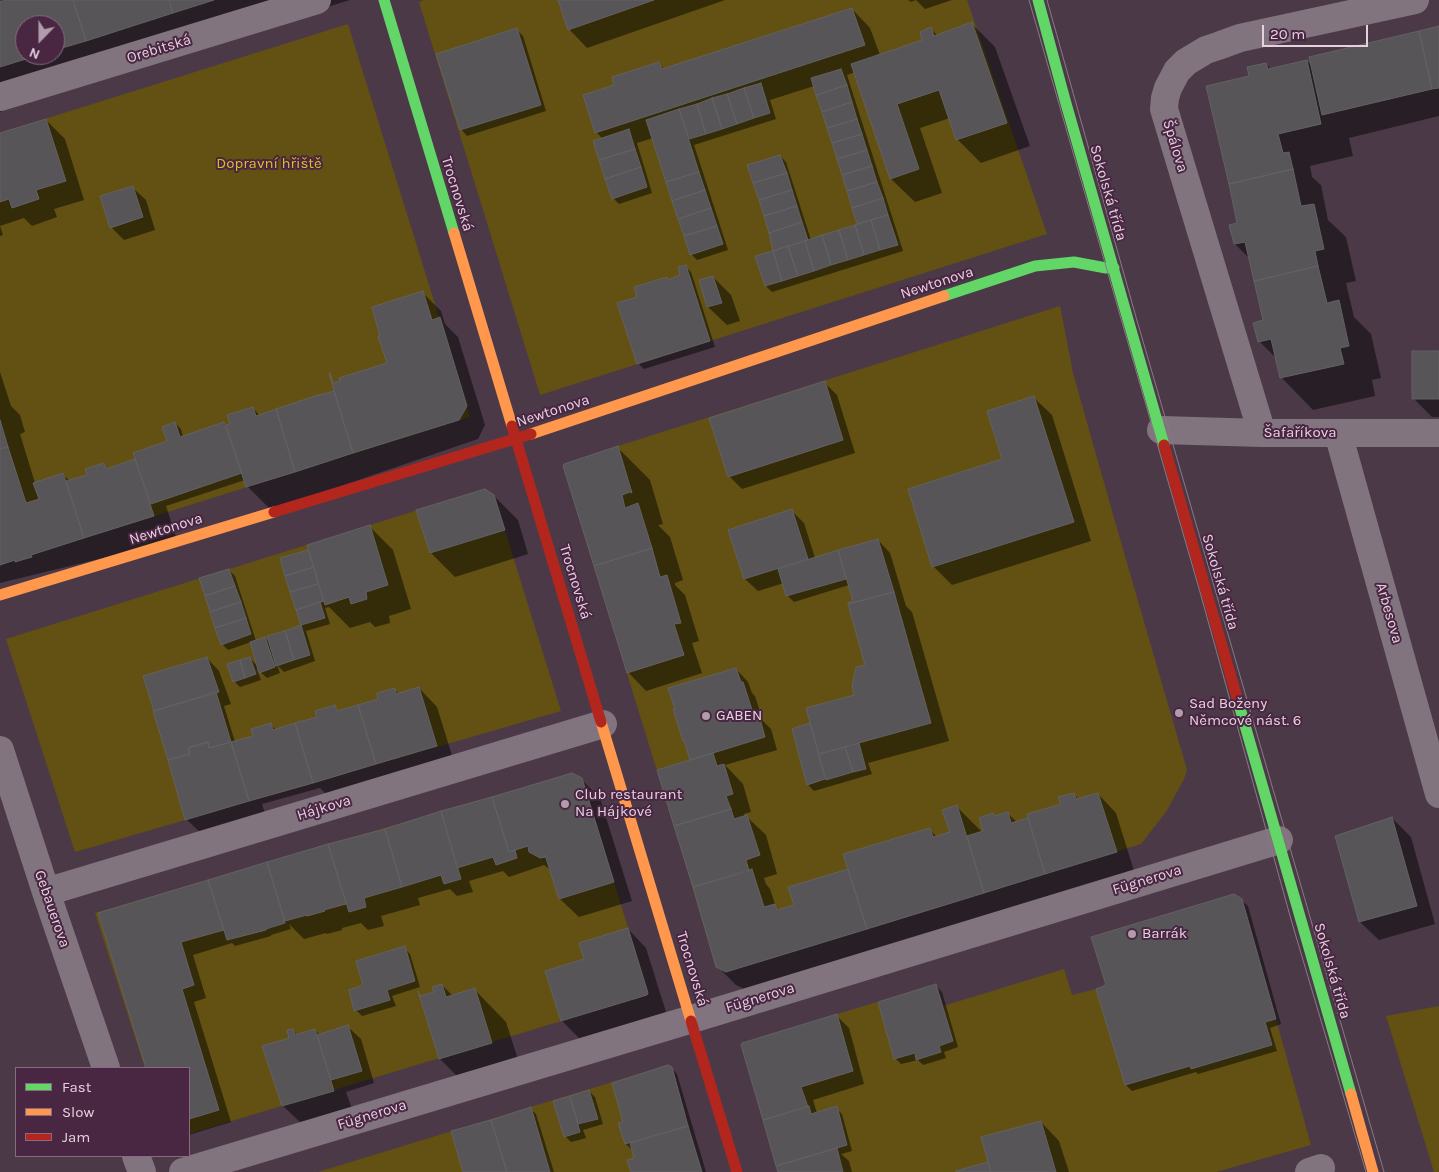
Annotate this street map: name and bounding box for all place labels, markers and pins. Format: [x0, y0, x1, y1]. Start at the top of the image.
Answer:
place label: Sad Boženy Němcové nást. 6 [1189, 695, 1301, 730]
place label: GABEN [716, 707, 762, 725]
marker: Sad Boženy Němcové nást. 6 [1173, 707, 1185, 719]
marker: GABEN [700, 710, 712, 722]
place label: Club restaurant Na Hájkové [575, 786, 682, 821]
marker: Club restaurant Na Hájkové [559, 798, 571, 810]
place label: Barrák [1142, 925, 1187, 943]
marker: Barrák [1126, 928, 1138, 940]

